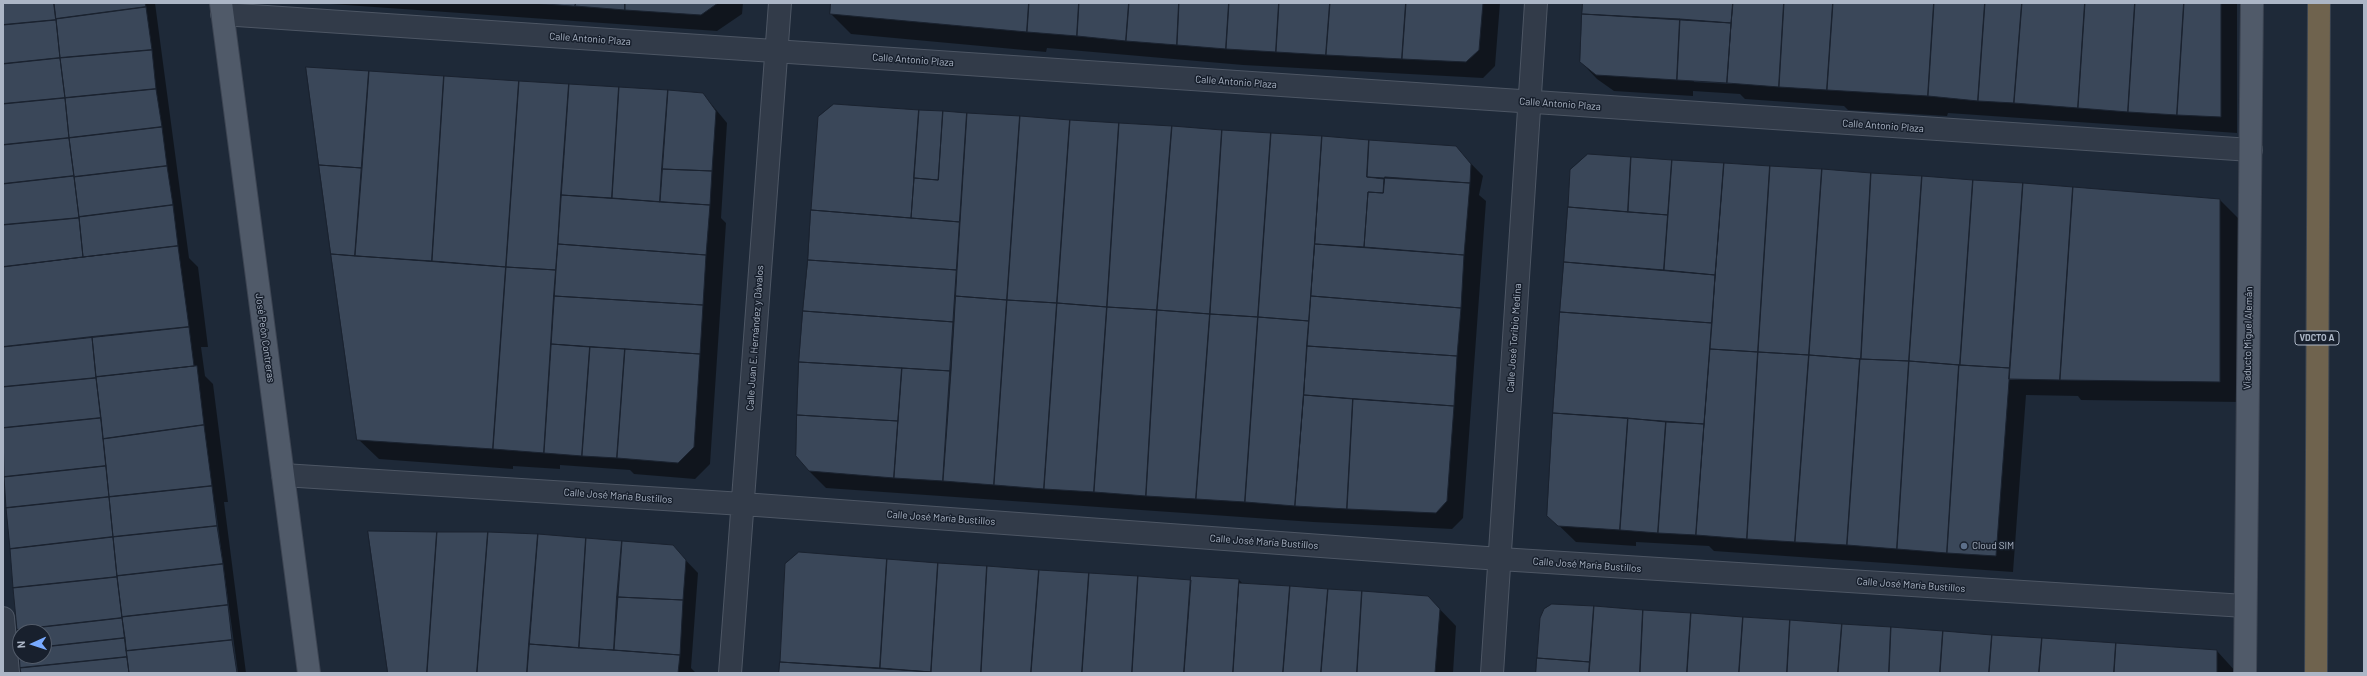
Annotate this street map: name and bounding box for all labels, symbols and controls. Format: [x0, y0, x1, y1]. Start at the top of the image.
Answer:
street label: Calle Antonio Plaza [549, 30, 631, 48]
street label: Calle Antonio Plaza [872, 51, 954, 69]
street label: Calle Antonio Plaza [1195, 73, 1277, 91]
street label: Calle Antonio Plaza [1519, 95, 1601, 113]
street label: Calle Antonio Plaza [1842, 117, 1924, 135]
street label: Calle Juan E. Hernández y Dávalos [744, 265, 766, 411]
street label: Calle José Toribio Medina [1504, 283, 1524, 393]
street label: Viaducto Miguel Alemán [2241, 286, 2255, 390]
street label: José Peón Contreras [253, 293, 277, 383]
road number: VDCTO A [2295, 331, 2339, 345]
street label: Calle José María Bustillos [563, 486, 673, 506]
street label: Calle José María Bustillos [886, 508, 996, 528]
street label: Calle José María Bustillos [1209, 532, 1319, 552]
place label: Cloud SIM [1972, 540, 2014, 552]
marker: Cloud SIM [1959, 541, 1969, 551]
street label: Calle José María Bustillos [1532, 555, 1642, 575]
street label: Calle José María Bustillos [1856, 575, 1966, 595]
north arrow [12, 624, 52, 664]
text: N [14, 641, 27, 649]

